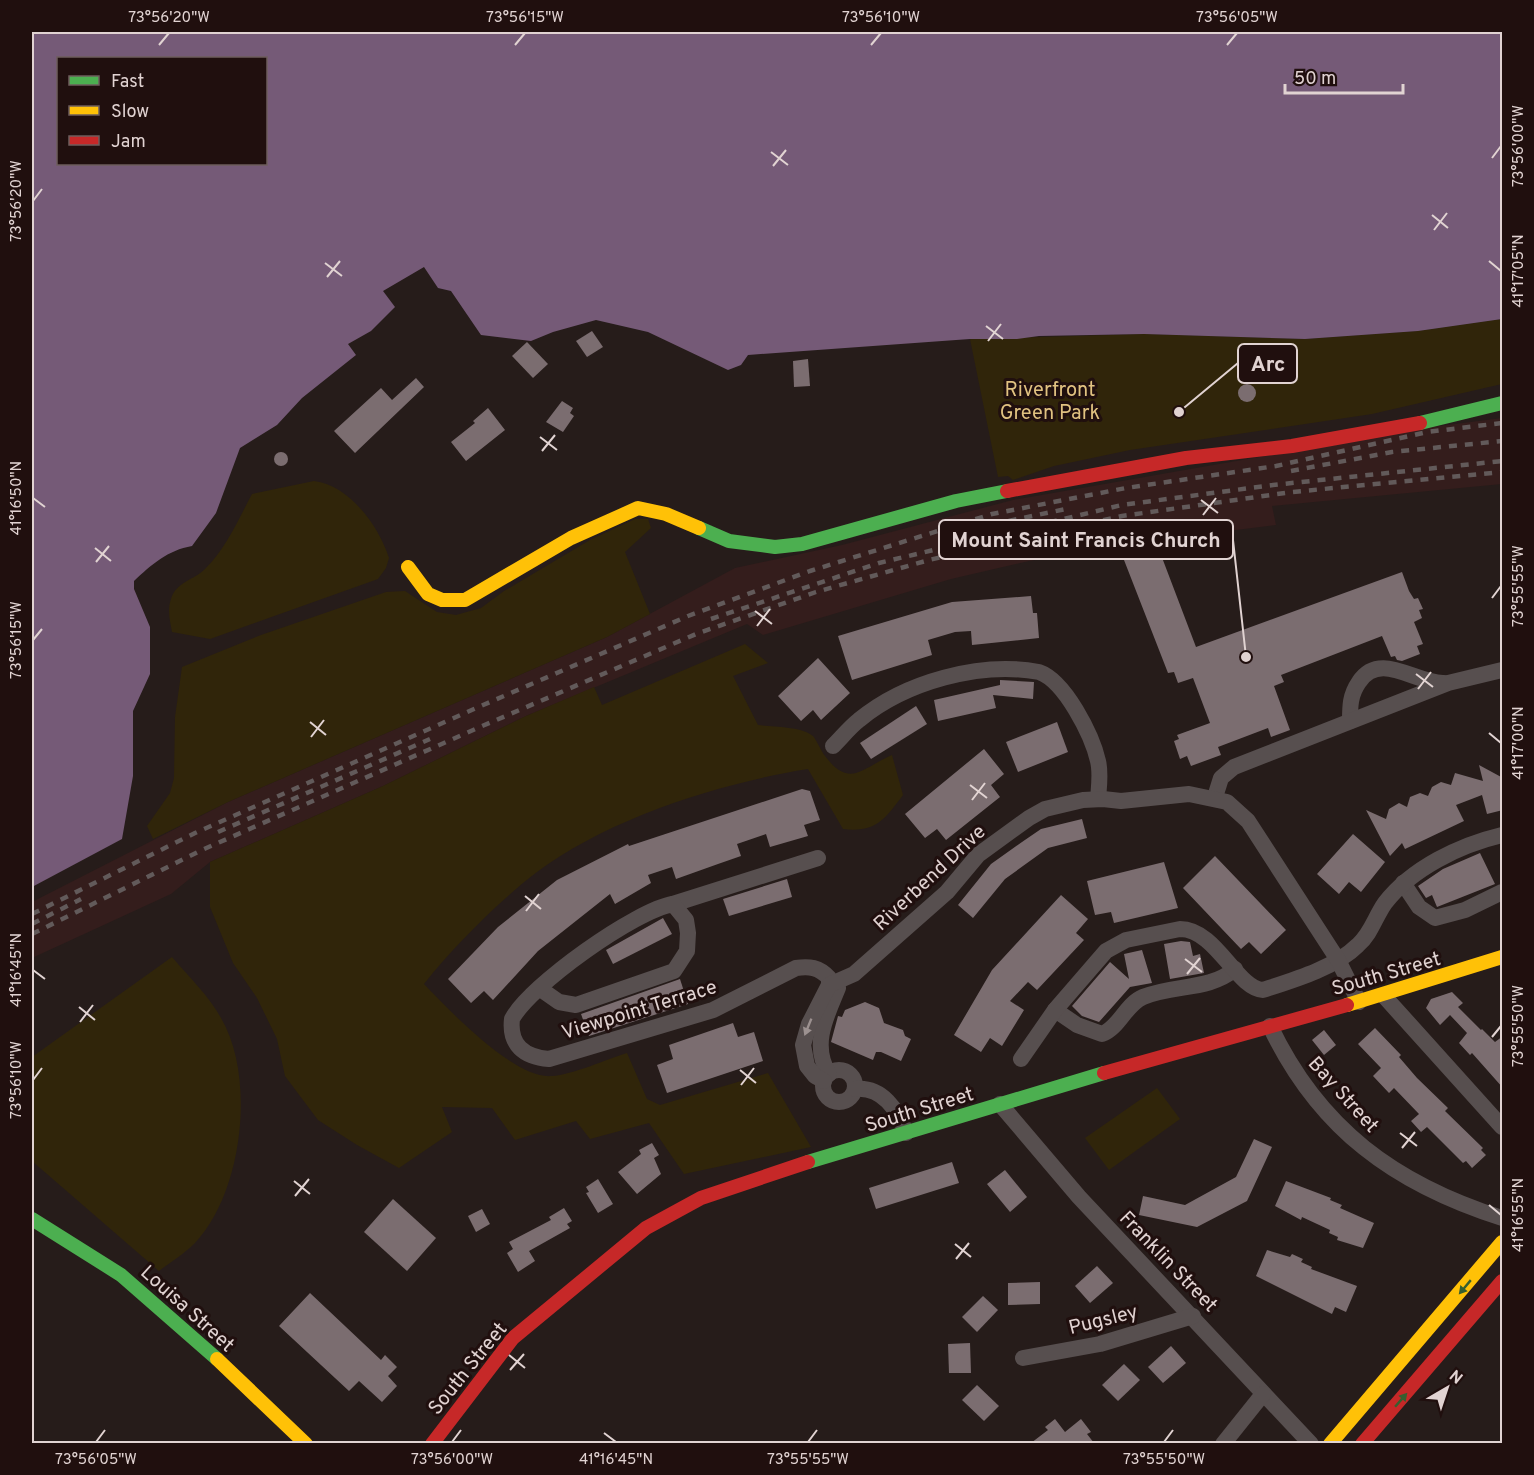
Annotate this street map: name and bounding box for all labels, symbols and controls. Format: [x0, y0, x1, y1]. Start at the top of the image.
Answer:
text: 73°56'20"W [128, 9, 210, 28]
text: 73°56'15"W [486, 9, 564, 28]
text: 73°56'10"W [842, 9, 920, 28]
text: 73°56'05"W [1196, 9, 1278, 28]
legend [57, 57, 267, 165]
scale bar [1285, 57, 1404, 95]
text: 50 m [1294, 68, 1336, 91]
text: Fast [111, 71, 144, 94]
text: Slow [111, 101, 149, 124]
text: 73°56'00"W [1510, 105, 1529, 187]
text: Jam [111, 131, 146, 154]
text: 73°56'20"W [8, 160, 27, 242]
text: 41°17'05"N [1510, 234, 1529, 308]
callout: Arc [1238, 344, 1297, 383]
text: Arc [1251, 352, 1285, 379]
park label: Riverfront Green Park [1000, 378, 1100, 427]
text: 41°16'50"N [8, 461, 27, 535]
callout: Mount Saint Francis Church [939, 520, 1233, 559]
text: Mount Saint Francis Church [951, 528, 1221, 555]
text: 73°55'55"W [1510, 545, 1529, 627]
text: 73°56'15"W [8, 601, 27, 679]
text: 41°17'00"N [1510, 706, 1529, 780]
street label: Riverbend Drive [869, 820, 992, 937]
text: 41°16'45"N [8, 933, 27, 1007]
street label: South Street [1329, 947, 1444, 1003]
street label: Viewpoint Terrace [559, 975, 720, 1047]
text: 73°55'50"W [1510, 985, 1529, 1067]
one-way arrow [803, 1018, 813, 1036]
text: 73°56'10"W [8, 1041, 27, 1119]
street label: Bay Street [1301, 1052, 1384, 1139]
street label: South Street [862, 1082, 977, 1140]
text: 41°16'55"N [1510, 1178, 1529, 1252]
street label: Franklin Street [1113, 1206, 1222, 1319]
street label: Louisa Street [134, 1260, 239, 1359]
one-way arrow [1459, 1279, 1472, 1295]
street label: Pugsley [1066, 1300, 1141, 1342]
street label: South Street [423, 1317, 514, 1421]
north arrow [1417, 1358, 1477, 1418]
text: N [1444, 1367, 1466, 1389]
one-way arrow [1394, 1393, 1407, 1408]
text: 73°56'05"W [55, 1451, 137, 1470]
text: 73°56'00"W [411, 1451, 493, 1470]
text: 41°16'45"N [579, 1451, 653, 1470]
text: 73°55'55"W [767, 1451, 849, 1470]
text: 73°55'50"W [1123, 1451, 1205, 1470]

